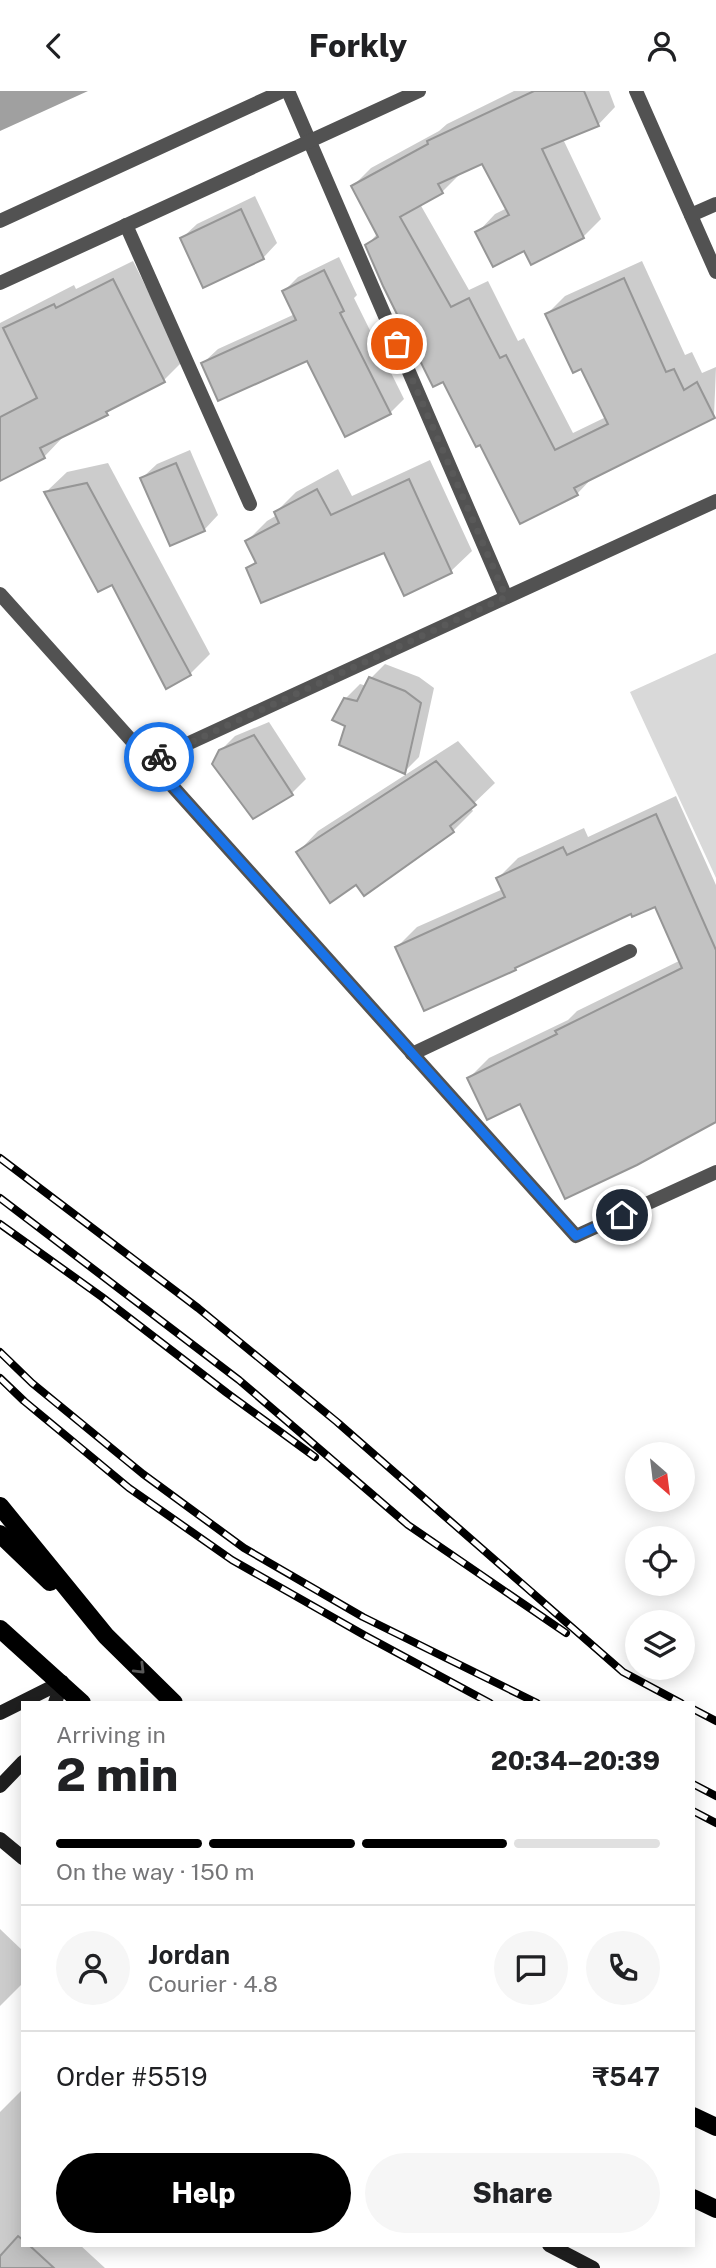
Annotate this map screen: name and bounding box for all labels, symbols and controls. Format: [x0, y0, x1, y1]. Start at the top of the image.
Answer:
icon: back [35, 27, 73, 65]
text: Forkly [309, 27, 407, 64]
icon: person [643, 27, 681, 65]
pin [367, 314, 427, 374]
icon: bag [378, 325, 416, 363]
courier [124, 722, 194, 792]
icon: bike [140, 738, 178, 776]
pin [592, 1185, 652, 1245]
icon: home [603, 1196, 641, 1234]
north arrow [625, 1442, 695, 1512]
map controls [625, 1442, 695, 1680]
button: locate [625, 1526, 695, 1596]
button: layers [625, 1610, 695, 1680]
one-way arrow [132, 1661, 144, 1673]
text: Arriving in [56, 1721, 166, 1748]
text: 20:34–20:39 [491, 1745, 660, 1776]
text: 2 min [56, 1747, 178, 1801]
text: On the way · 150 m [56, 1858, 254, 1885]
button: person [56, 1931, 130, 2005]
button: chat [494, 1931, 568, 2005]
button: phone [586, 1931, 660, 2005]
text: Jordan [148, 1939, 230, 1970]
text: Courier · 4.8 [148, 1970, 278, 1997]
text: Order #5519 [56, 2061, 207, 2092]
text: ₹547 [592, 2061, 660, 2092]
button: Help [56, 2153, 351, 2233]
button: Share [365, 2153, 660, 2233]

